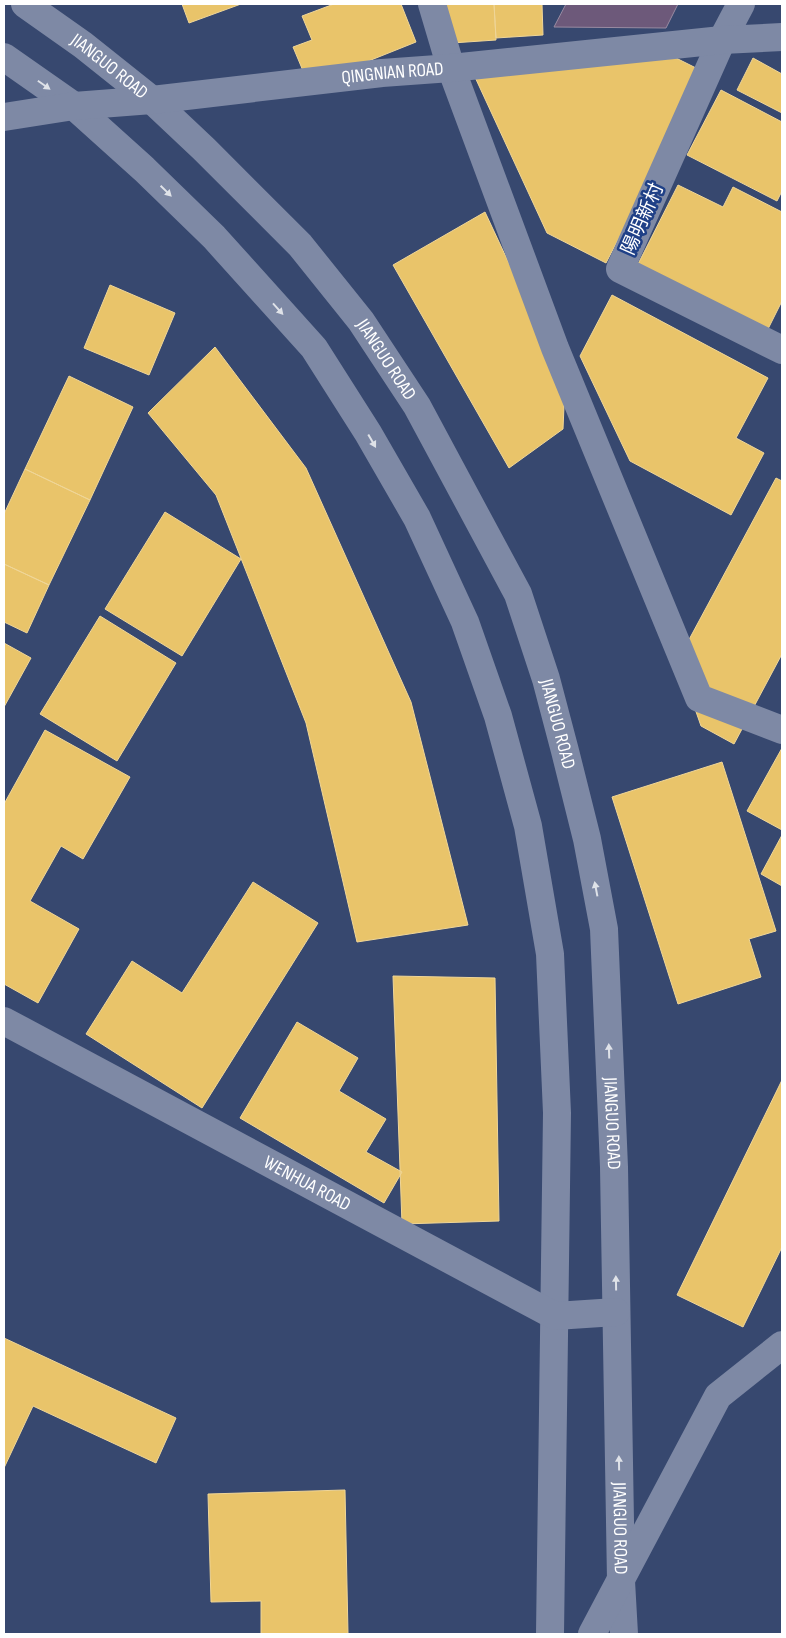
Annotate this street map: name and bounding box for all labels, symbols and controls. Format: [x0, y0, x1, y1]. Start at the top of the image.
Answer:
street label: JIANGUO ROAD [66, 28, 153, 104]
street label: QINGNIAN ROAD [340, 57, 444, 89]
one-way arrow [37, 80, 51, 90]
street label: 陽明新村 [617, 180, 669, 258]
one-way arrow [160, 185, 172, 197]
one-way arrow [273, 302, 284, 315]
street label: JIANGUO ROAD [351, 314, 421, 404]
one-way arrow [368, 434, 377, 447]
street label: JIANGUO ROAD [535, 675, 581, 771]
one-way arrow [592, 881, 600, 897]
one-way arrow [604, 1042, 612, 1058]
street label: JIANGUO ROAD [599, 1076, 626, 1170]
street label: WENHUA ROAD [260, 1151, 355, 1216]
one-way arrow [611, 1275, 619, 1291]
one-way arrow [615, 1455, 623, 1471]
street label: JIANGUO ROAD [608, 1481, 632, 1575]

